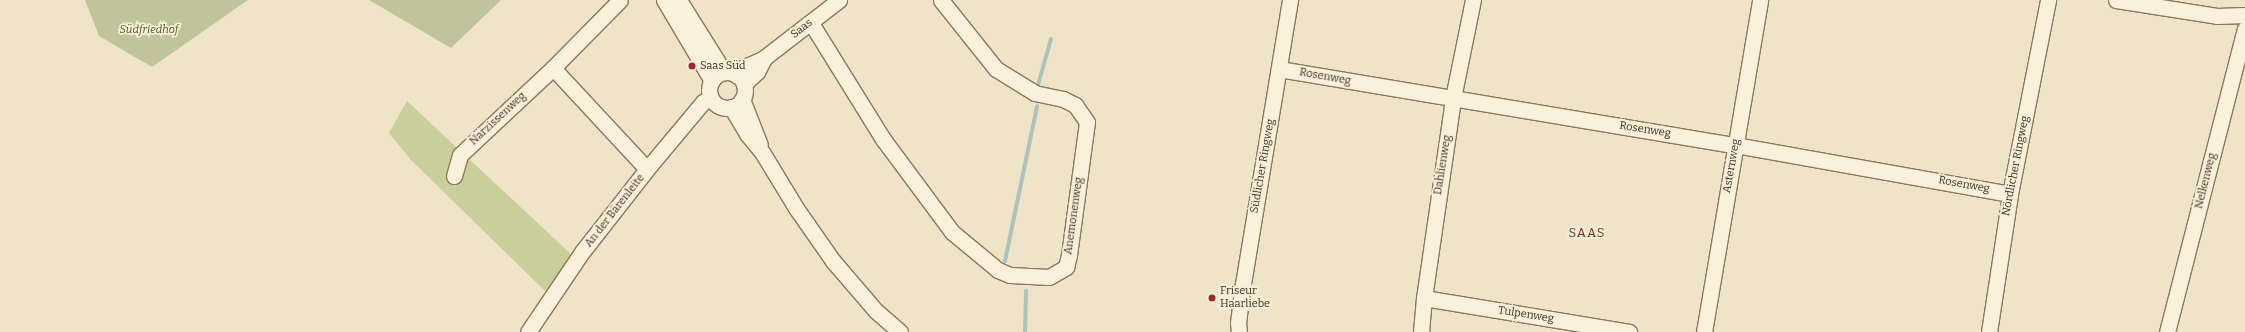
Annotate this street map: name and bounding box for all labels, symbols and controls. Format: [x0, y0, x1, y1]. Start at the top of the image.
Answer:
street label: Saas [789, 17, 815, 41]
park label: Südfriedhof [120, 23, 178, 37]
place label: Saas Süd [700, 59, 746, 73]
marker: Saas Süd [687, 61, 697, 71]
street label: Rosenweg [1298, 66, 1352, 88]
street label: Narzissenweg [467, 90, 529, 148]
street label: Nördlicher Ringweg [2000, 115, 2032, 217]
street label: Südlicher Ringweg [1248, 118, 1278, 214]
street label: Rosenweg [1618, 119, 1672, 141]
street label: Dahlienweg [1432, 134, 1454, 196]
street label: Asternweg [1721, 138, 1743, 194]
street label: Nelkenweg [2193, 152, 2219, 210]
street label: An der Bärenleite [582, 172, 648, 250]
street label: Rosenweg [1937, 174, 1991, 196]
street label: Anemonenweg [1062, 177, 1086, 255]
district label: SAAS [1568, 225, 1606, 241]
place label: Friseur Haarliebe [1220, 285, 1270, 311]
marker: Friseur Haarliebe [1207, 293, 1217, 303]
street label: Tulpenweg [1497, 304, 1555, 326]

